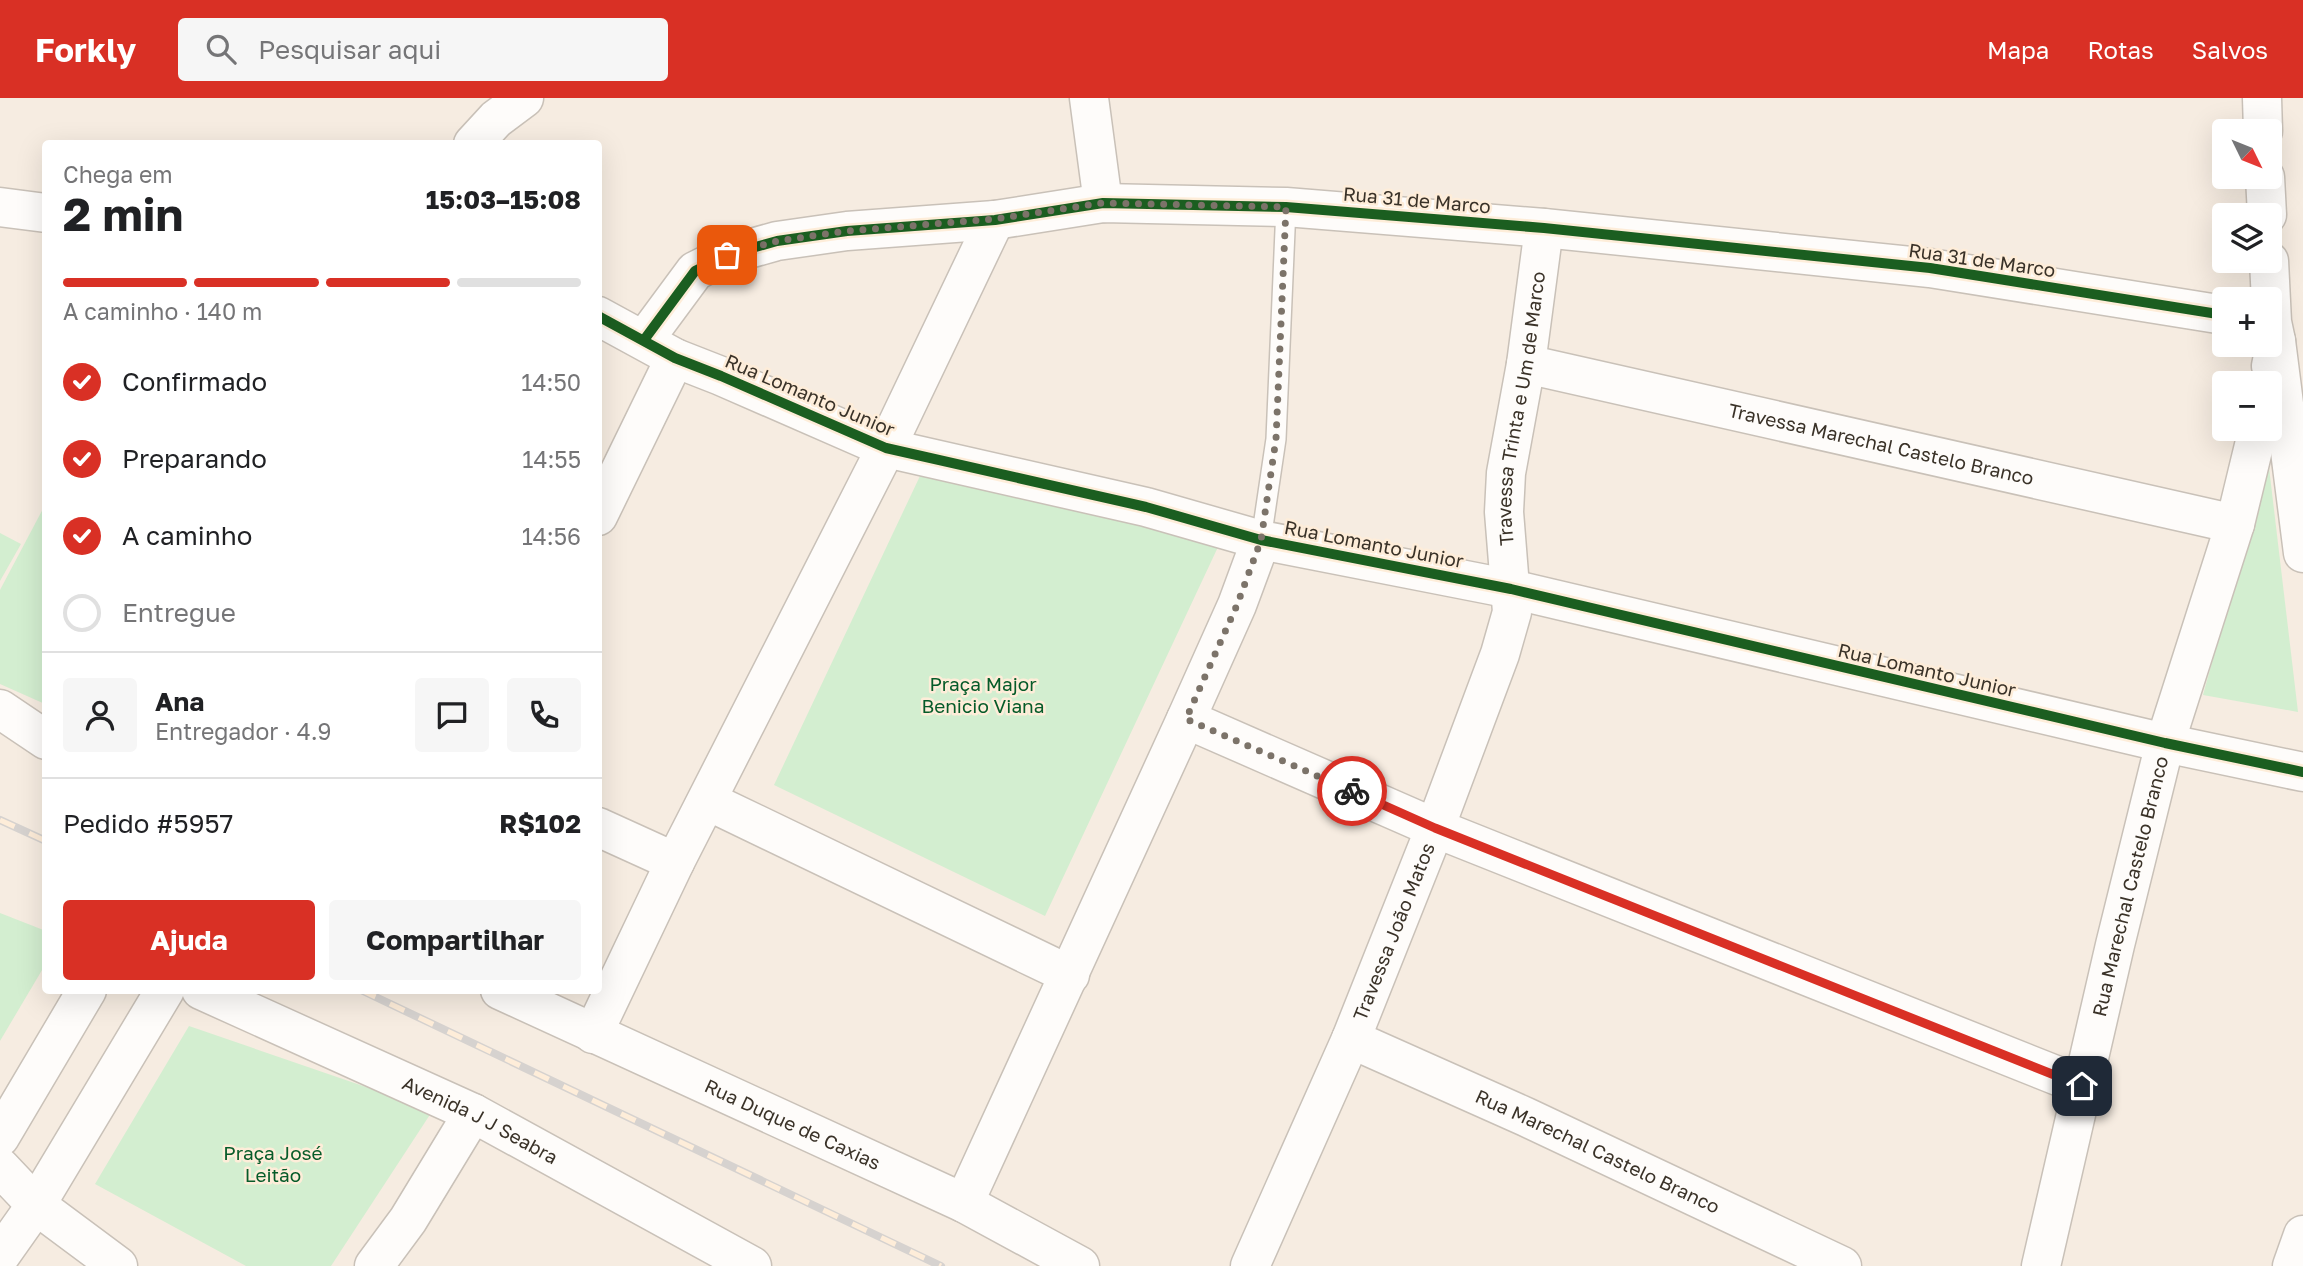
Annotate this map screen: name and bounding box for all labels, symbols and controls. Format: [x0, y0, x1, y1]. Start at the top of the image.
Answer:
search box [178, 18, 668, 81]
text: Forkly [35, 30, 136, 69]
icon: search [202, 30, 240, 68]
text: Pesquisar aqui [258, 34, 441, 65]
text: Mapa [1987, 35, 2049, 64]
text: Rotas [2087, 35, 2154, 64]
text: Salvos [2192, 35, 2268, 64]
north arrow [2212, 119, 2282, 189]
map controls [2212, 119, 2282, 441]
text: Chega em [63, 160, 173, 188]
street label: Rua 31 de Marco [1342, 182, 1492, 217]
text: 15:03–15:08 [426, 184, 581, 215]
text: 2 min [63, 186, 183, 241]
button: layers [2212, 203, 2282, 273]
pin [697, 225, 757, 285]
icon: bag [708, 236, 746, 274]
street label: Rua 31 de Marco [1907, 238, 2057, 281]
street label: Travessa Trinta e Um de Marco [1492, 270, 1549, 547]
button: + [2212, 287, 2282, 357]
text: A caminho · 140 m [63, 297, 262, 325]
street label: Rua Lomanto Junior [722, 348, 899, 441]
icon: check [63, 363, 101, 401]
text: Confirmado [122, 366, 267, 397]
text: 14:50 [521, 368, 581, 396]
button: − [2212, 371, 2282, 441]
street label: Travessa Marechal Castelo Branco [1726, 398, 2036, 489]
icon: check [63, 440, 101, 478]
text: Preparando [122, 443, 267, 474]
text: 14:55 [522, 445, 581, 473]
street label: Rua Lomanto Junior [1283, 515, 1466, 572]
icon: check [63, 517, 101, 555]
text: A caminho [122, 520, 252, 551]
text: 14:56 [522, 522, 581, 550]
text: Entregue [122, 597, 236, 628]
street label: Rua Lomanto Junior [1836, 638, 2019, 701]
park label: Praça Major Benicio Viana [921, 672, 1045, 717]
button: person [63, 678, 137, 752]
button: chat [415, 678, 489, 752]
button: phone [507, 678, 581, 752]
text: Ana [155, 686, 204, 717]
text: Entregador · 4.9 [155, 717, 332, 745]
street label: Rua Marechal Castelo Branco [2087, 754, 2172, 1019]
courier [1317, 756, 1387, 826]
icon: bike [1333, 772, 1371, 810]
text: Pedido #5957 [63, 808, 233, 839]
text: R$102 [499, 808, 581, 839]
street label: Travessa João Matos [1348, 839, 1439, 1024]
button: Ajuda [63, 900, 315, 980]
button: Compartilhar [329, 900, 581, 980]
pin [2052, 1056, 2112, 1116]
icon: home [2063, 1067, 2101, 1105]
street label: Avenida J J Seabra [399, 1071, 562, 1168]
street label: Rua Duque de Caxias [701, 1074, 884, 1174]
street label: Rua Marechal Castelo Branco [1472, 1084, 1724, 1218]
park label: Praça José Leitão [223, 1141, 323, 1186]

